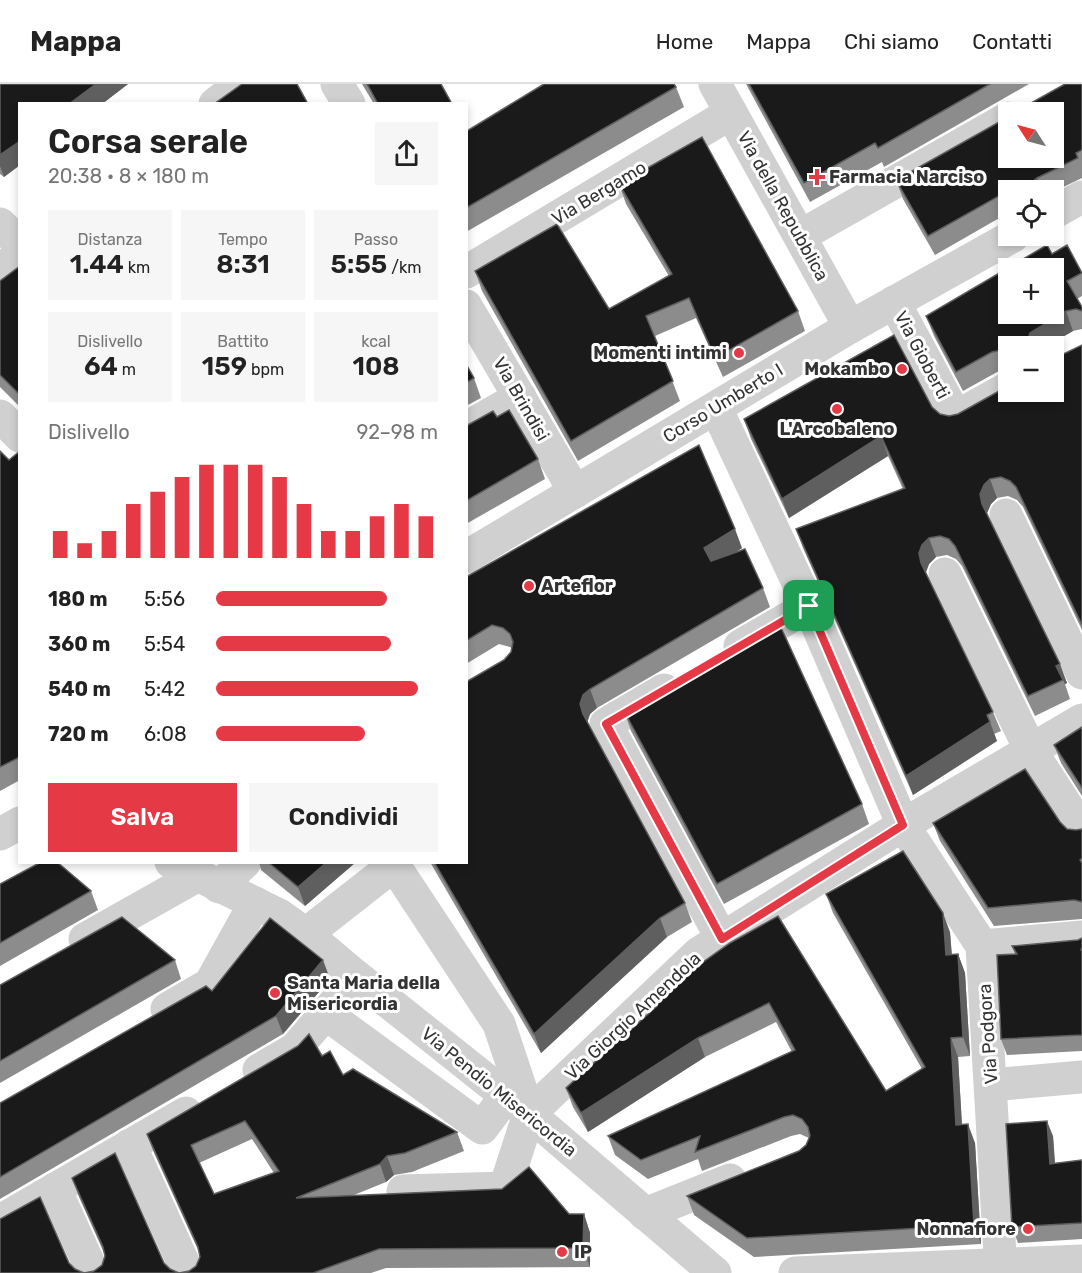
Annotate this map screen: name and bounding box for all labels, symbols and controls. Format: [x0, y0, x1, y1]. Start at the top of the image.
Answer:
text: Mappa [30, 25, 122, 58]
text: Home [656, 29, 713, 54]
text: Mappa [746, 29, 811, 54]
text: Chi siamo [844, 29, 939, 54]
text: Contatti [972, 29, 1052, 54]
north arrow [998, 102, 1064, 168]
map controls [998, 102, 1064, 402]
text: Corsa serale [48, 122, 248, 161]
button: share [375, 122, 438, 185]
street label: Via della Repubblica [733, 127, 833, 285]
street label: Via Bergamo [548, 156, 650, 230]
text: 20:38 · 8 × 180 m [48, 164, 209, 188]
place label: Farmacia Narciso [829, 166, 984, 188]
marker: Farmacia Narciso [810, 170, 824, 184]
button: locate [998, 180, 1064, 246]
text: Distanza [78, 230, 142, 249]
text: Tempo [218, 230, 268, 249]
text: Passo [354, 230, 398, 249]
text: 1.44 [70, 249, 124, 280]
text: 8:31 [216, 249, 270, 280]
text: 5:55 [331, 249, 387, 280]
text: km [124, 258, 150, 277]
text: /km [387, 258, 421, 277]
button: + [998, 258, 1064, 324]
street label: Via Gioberti [890, 307, 954, 403]
text: Dislivello [77, 332, 143, 351]
text: Battito [217, 332, 269, 351]
text: kcal [361, 332, 391, 351]
button: − [998, 336, 1064, 402]
place label: Momenti intimi [593, 342, 727, 364]
marker: Momenti intimi [732, 346, 746, 360]
text: 64 [84, 351, 118, 382]
text: 159 [202, 351, 247, 382]
text: 108 [352, 351, 400, 382]
street label: Via Brindisi [488, 353, 554, 445]
place label: Mokambo [804, 358, 890, 380]
street label: Corso Umberto I [659, 359, 787, 447]
text: m [118, 360, 136, 379]
text: bpm [247, 360, 284, 379]
marker: Mokambo [895, 362, 909, 376]
marker: L'Arcobaleno [830, 402, 844, 416]
place label: L'Arcobaleno [779, 418, 895, 440]
text: Dislivello [48, 420, 130, 444]
text: 92–98 m [356, 420, 438, 444]
place label: Arteflor [541, 575, 613, 597]
marker: Arteflor [522, 579, 536, 593]
pin [783, 580, 834, 631]
text: 180 m [48, 587, 108, 611]
text: 5:56 [144, 587, 185, 611]
icon: arrive [792, 589, 825, 622]
text: 360 m [48, 632, 110, 656]
text: 5:54 [144, 632, 185, 656]
text: 540 m [48, 677, 111, 701]
text: 5:42 [144, 677, 185, 701]
text: 720 m [48, 722, 109, 746]
text: 6:08 [144, 722, 187, 746]
button: Salva [48, 783, 237, 852]
button: Condividi [249, 783, 438, 852]
street label: Via Giorgio Amendola [560, 947, 706, 1085]
place label: Santa Maria della Misericordia [287, 972, 440, 1015]
street label: Via Podgora [974, 983, 1002, 1085]
marker: Santa Maria della Misericordia [268, 986, 282, 1000]
street label: Via Pendio Misericordia [417, 1023, 581, 1161]
place label: Nonnafiore [916, 1218, 1016, 1240]
marker: Nonnafiore [1021, 1222, 1035, 1236]
place label: IP [574, 1241, 592, 1263]
marker: IP [555, 1245, 569, 1259]

